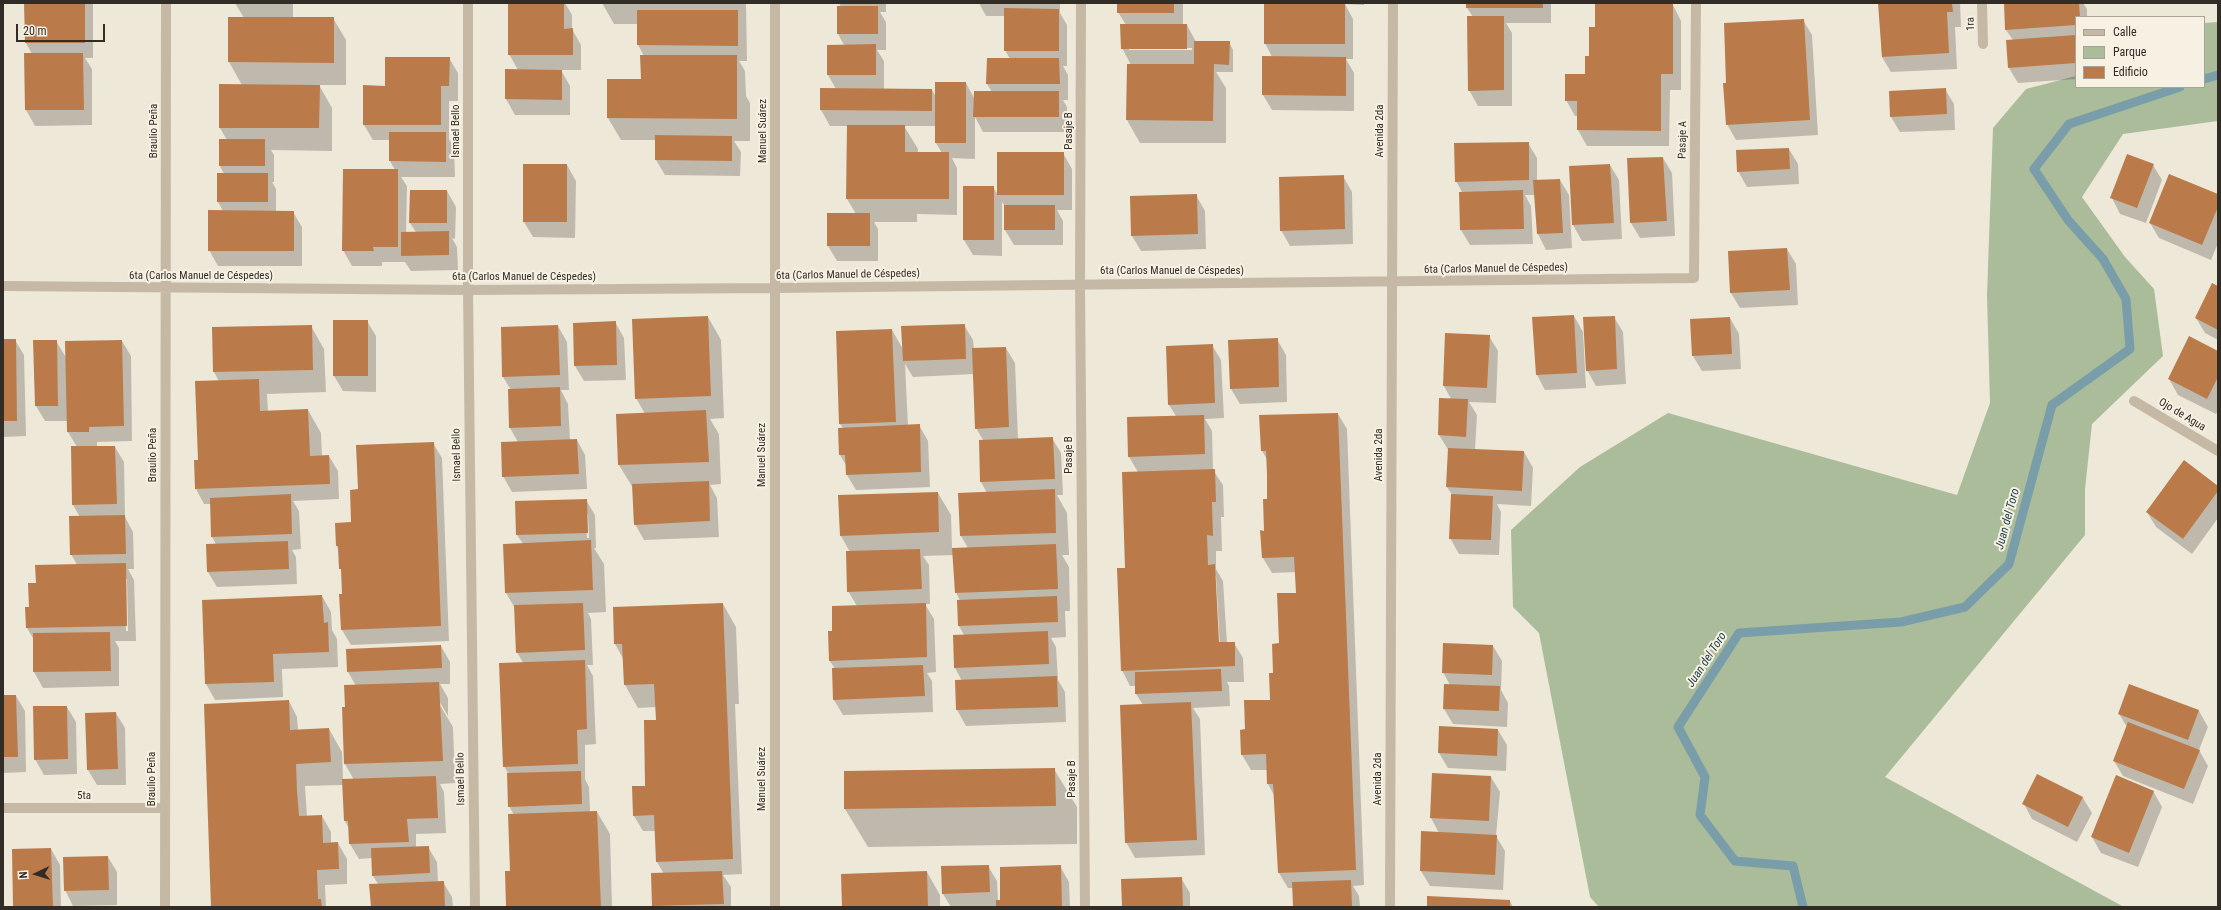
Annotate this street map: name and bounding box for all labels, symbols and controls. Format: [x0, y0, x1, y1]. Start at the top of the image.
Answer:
scale bar [18, 16, 107, 42]
legend [2075, 16, 2205, 88]
street label: 1ra [1964, 17, 1978, 31]
text: 20 m [23, 24, 47, 38]
text: Calle [2113, 25, 2137, 39]
text: Parque [2113, 45, 2146, 59]
text: Edificio [2113, 65, 2148, 79]
street label: Manuel Suárez [756, 99, 770, 163]
street label: Braulio Peña [147, 104, 161, 158]
street label: Ismael Bello [449, 104, 463, 158]
street label: Avenida 2da [1373, 104, 1387, 158]
street label: Pasaje B [1062, 112, 1076, 150]
street label: Pasaje A [1676, 121, 1690, 159]
street label: 6ta (Carlos Manuel de Céspedes) [1424, 261, 1568, 277]
street label: 6ta (Carlos Manuel de Céspedes) [1100, 264, 1244, 278]
street label: 6ta (Carlos Manuel de Céspedes) [776, 267, 920, 283]
street label: 6ta (Carlos Manuel de Céspedes) [129, 269, 273, 283]
street label: 6ta (Carlos Manuel de Céspedes) [452, 270, 596, 284]
street label: Ojo de Agua [2156, 396, 2208, 434]
street label: Manuel Suárez [755, 423, 769, 487]
street label: Braulio Peña [146, 428, 160, 482]
street label: Ismael Bello [450, 428, 464, 482]
street label: Avenida 2da [1372, 428, 1386, 482]
street label: Pasaje B [1062, 436, 1076, 474]
water label: Juan del Toro [1993, 487, 2023, 551]
water label: Juan del Toro [1684, 630, 1730, 690]
street label: Manuel Suárez [755, 747, 769, 811]
street label: Braulio Peña [145, 752, 159, 806]
street label: Ismael Bello [454, 752, 468, 806]
street label: Avenida 2da [1371, 752, 1385, 806]
street label: Pasaje B [1065, 760, 1079, 798]
street label: 5ta [77, 789, 91, 803]
north arrow [16, 854, 56, 894]
text: N [17, 871, 30, 879]

